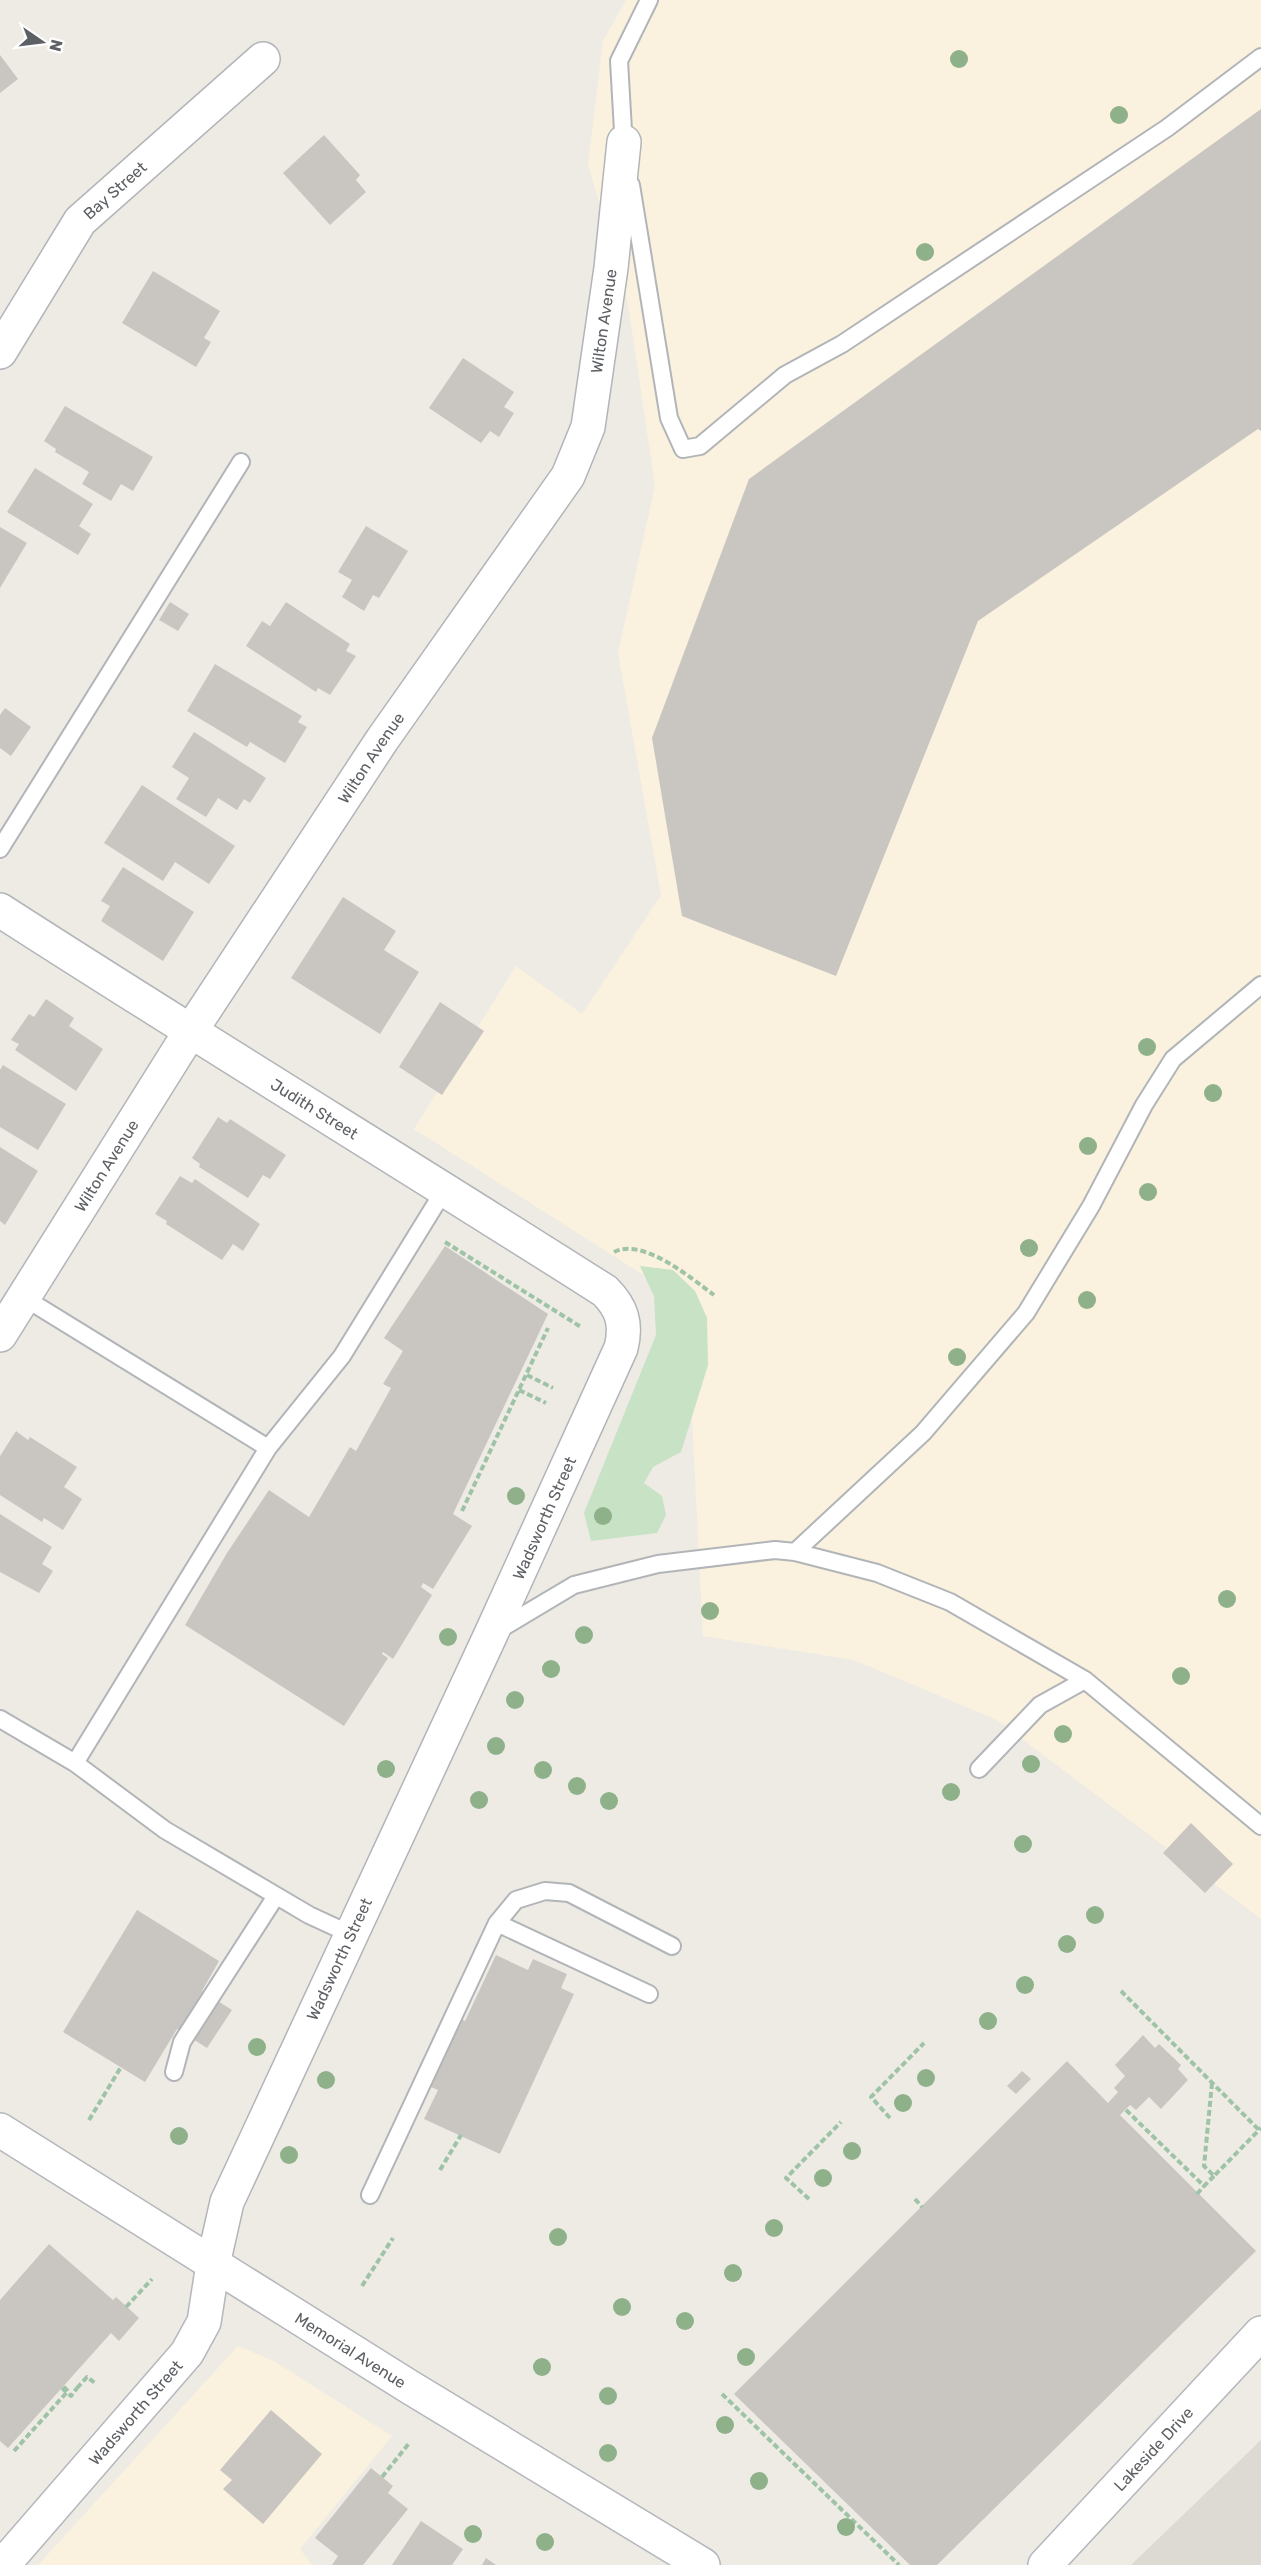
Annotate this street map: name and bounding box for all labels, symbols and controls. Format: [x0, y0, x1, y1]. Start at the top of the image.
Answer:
north arrow [12, 12, 72, 72]
text: N [45, 38, 67, 53]
street label: Bay Street [80, 158, 151, 224]
street label: Wilton Avenue [587, 268, 621, 375]
street label: Wilton Avenue [334, 709, 408, 807]
street label: Judith Street [267, 1075, 361, 1143]
street label: Wilton Avenue [71, 1116, 143, 1215]
street label: Wadsworth Street [509, 1454, 580, 1583]
street label: Wadsworth Street [303, 1895, 376, 2023]
street label: Memorial Avenue [291, 2309, 409, 2392]
street label: Wadsworth Street [85, 2356, 187, 2469]
street label: Lakeside Drive [1110, 2403, 1197, 2495]

